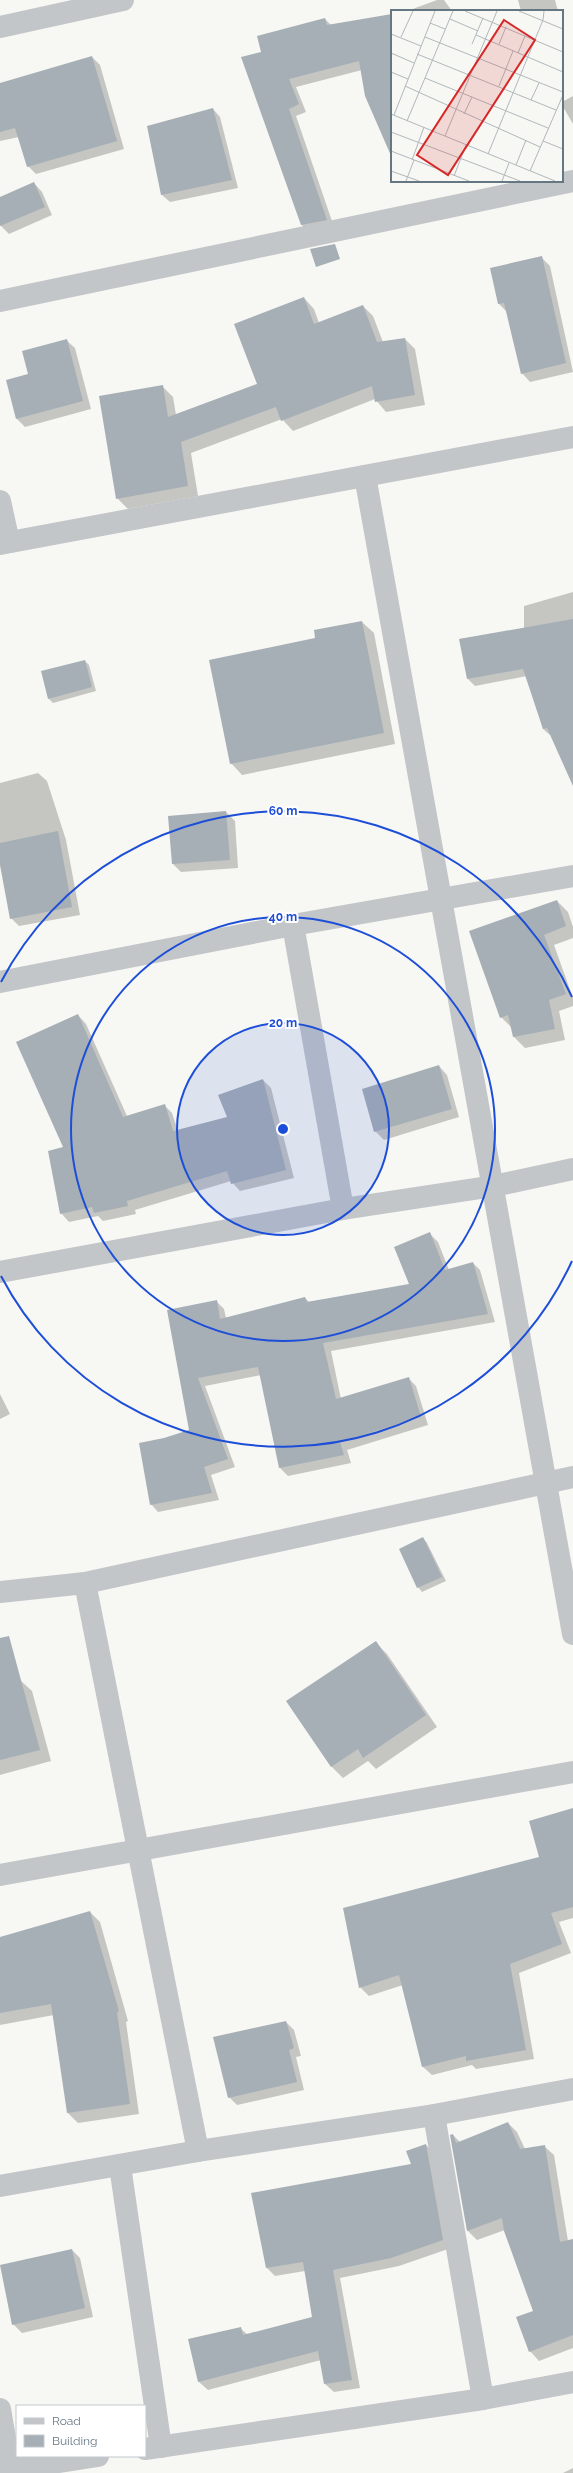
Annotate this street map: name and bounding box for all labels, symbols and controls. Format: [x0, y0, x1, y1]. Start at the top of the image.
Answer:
inset map [391, 10, 563, 182]
text: 60 m [269, 804, 297, 818]
text: 40 m [269, 910, 297, 924]
text: 20 m [269, 1016, 297, 1030]
centre of rings [276, 1122, 290, 1136]
legend [16, 2405, 146, 2457]
text: Road [52, 2414, 81, 2428]
text: Building [52, 2434, 98, 2448]

